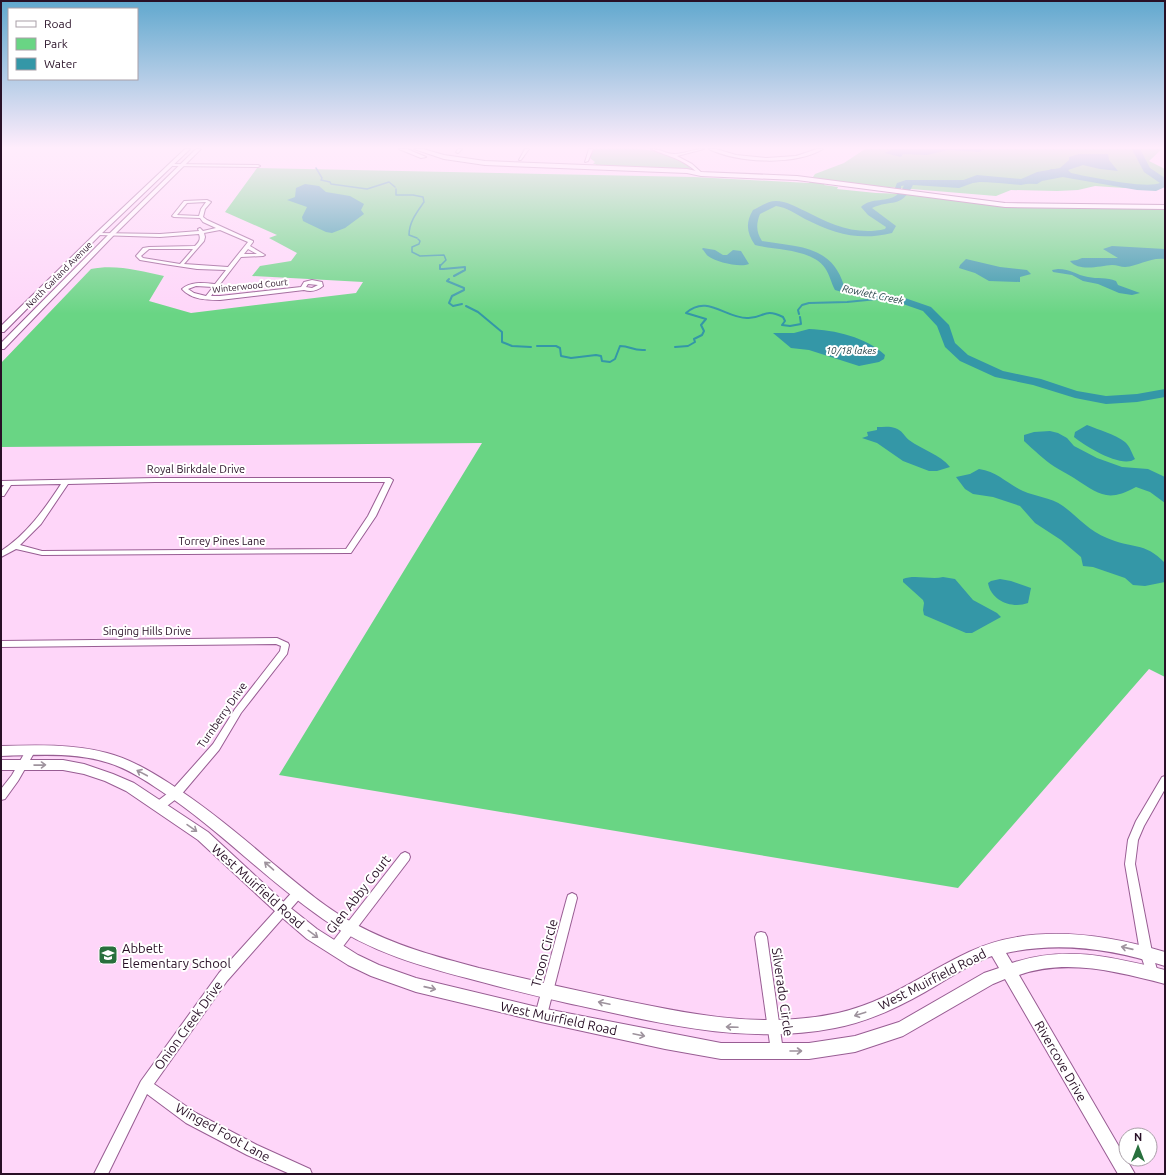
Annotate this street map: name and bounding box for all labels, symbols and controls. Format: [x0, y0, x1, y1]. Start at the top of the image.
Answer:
legend [8, 8, 138, 80]
text: Road [44, 17, 72, 30]
text: Park [44, 37, 68, 50]
text: Water [44, 57, 77, 70]
street label: North Garland Avenue [24, 240, 94, 310]
street label: Winterwood Court [212, 277, 289, 295]
water label: Rowlett Creek [841, 283, 905, 307]
water label: 10/18 lakes [825, 345, 877, 356]
street label: Royal Birkdale Drive [147, 463, 245, 475]
street label: Torrey Pines Lane [179, 535, 265, 547]
street label: Singing Hills Drive [103, 625, 191, 637]
street label: Turnberry Drive [195, 680, 249, 750]
one-way arrow [33, 761, 46, 769]
one-way arrow [136, 769, 148, 777]
one-way arrow [186, 824, 197, 832]
street label: West Muirfield Road [209, 841, 307, 931]
street label: Glen Abby Court [323, 852, 393, 936]
one-way arrow [264, 862, 274, 871]
street label: Troon Circle [528, 917, 560, 989]
one-way arrow [307, 930, 318, 939]
place label: Abbett Elementary School [122, 941, 231, 970]
school or university icon: Abbett Elementary School [97, 944, 119, 966]
one-way arrow [1121, 944, 1134, 952]
street label: West Muirfield Road [876, 946, 988, 1012]
street label: Silverado Circle [770, 947, 796, 1037]
street label: Onion Creek Drive [151, 978, 225, 1072]
one-way arrow [424, 985, 437, 993]
street label: West Muirfield Road [499, 999, 619, 1037]
one-way arrow [598, 999, 611, 1007]
one-way arrow [855, 1010, 867, 1018]
street label: Rivercove Drive [1032, 1018, 1090, 1104]
one-way arrow [726, 1023, 739, 1031]
one-way arrow [632, 1032, 645, 1040]
one-way arrow [789, 1047, 802, 1055]
street label: Winged Foot Lane [173, 1100, 273, 1164]
north arrow [1118, 1127, 1158, 1167]
text: N [1134, 1131, 1142, 1143]

